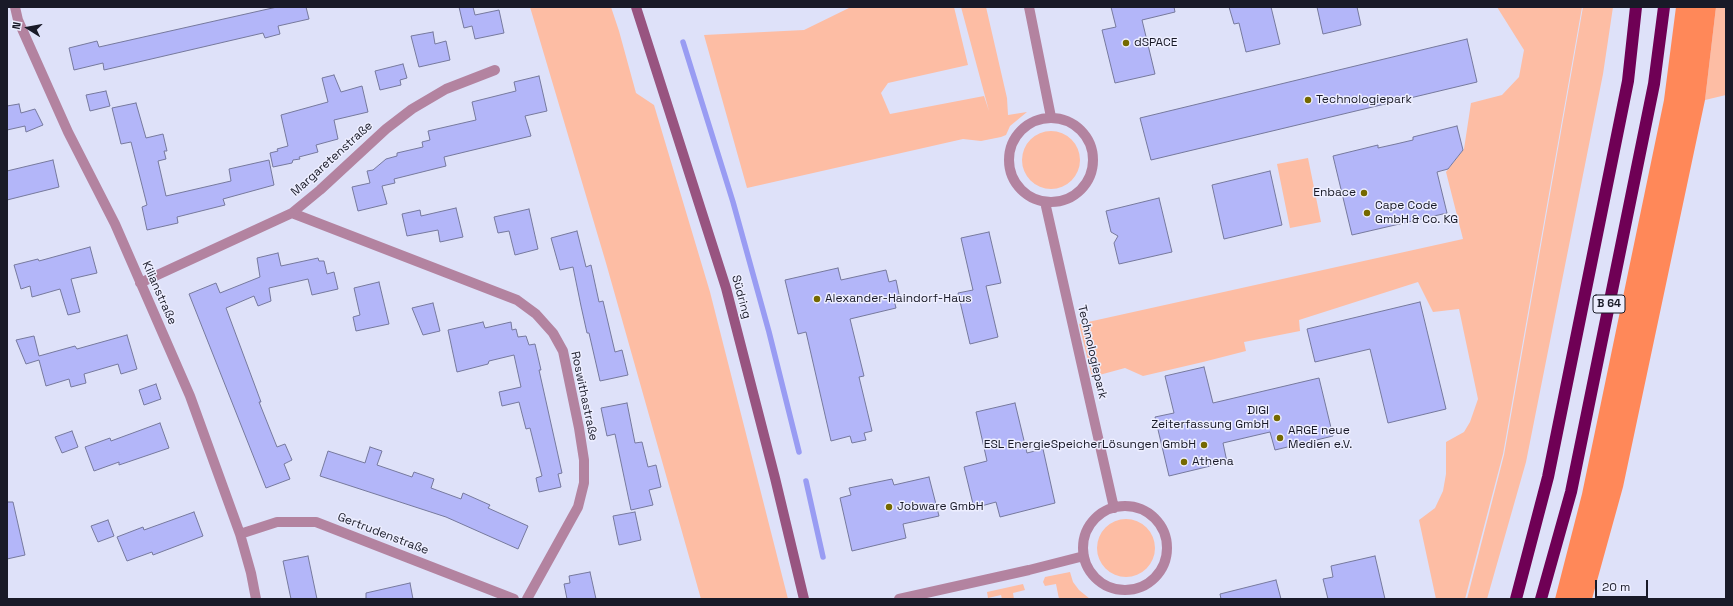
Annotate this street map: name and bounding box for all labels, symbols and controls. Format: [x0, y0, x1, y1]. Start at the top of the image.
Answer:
north arrow [8, 8, 48, 48]
text: N [9, 21, 24, 31]
place label: dSPACE [1134, 36, 1178, 50]
marker: dSPACE [1121, 38, 1131, 48]
place label: Technologiepark [1316, 93, 1412, 107]
marker: Technologiepark [1303, 95, 1313, 105]
street label: Margaretenstraße [288, 119, 376, 199]
place label: Enbace [1313, 186, 1356, 200]
marker: Enbace [1359, 188, 1369, 198]
place label: Cape Code GmbH & Co. KG [1375, 199, 1458, 227]
marker: Cape Code GmbH & Co. KG [1362, 208, 1372, 218]
street label: Kilianstraße [139, 259, 179, 327]
street label: Südring [728, 273, 754, 321]
place label: Alexander-Haindorf-Haus [825, 292, 972, 306]
marker: Alexander-Haindorf-Haus [812, 294, 822, 304]
road number: B 64 [1593, 295, 1625, 313]
street label: Technologiepark [1074, 304, 1110, 400]
street label: Roswithastraße [567, 350, 601, 442]
place label: DIGI Zeiterfassung GmbH [1151, 404, 1269, 432]
marker: DIGI Zeiterfassung GmbH [1272, 413, 1282, 423]
place label: ARGE neue Medien e.V. [1288, 424, 1352, 452]
marker: ARGE neue Medien e.V. [1275, 433, 1285, 443]
place label: ESL EnergieSpeicherLösungen GmbH [984, 438, 1196, 452]
marker: ESL EnergieSpeicherLösungen GmbH [1199, 440, 1209, 450]
place label: Athena [1192, 455, 1234, 469]
marker: Athena [1179, 457, 1189, 467]
place label: Jobware GmbH [897, 500, 984, 514]
marker: Jobware GmbH [884, 502, 894, 512]
street label: Gertrudenstraße [335, 510, 431, 558]
scale bar [1597, 572, 1650, 598]
text: 20 m [1602, 579, 1630, 595]

